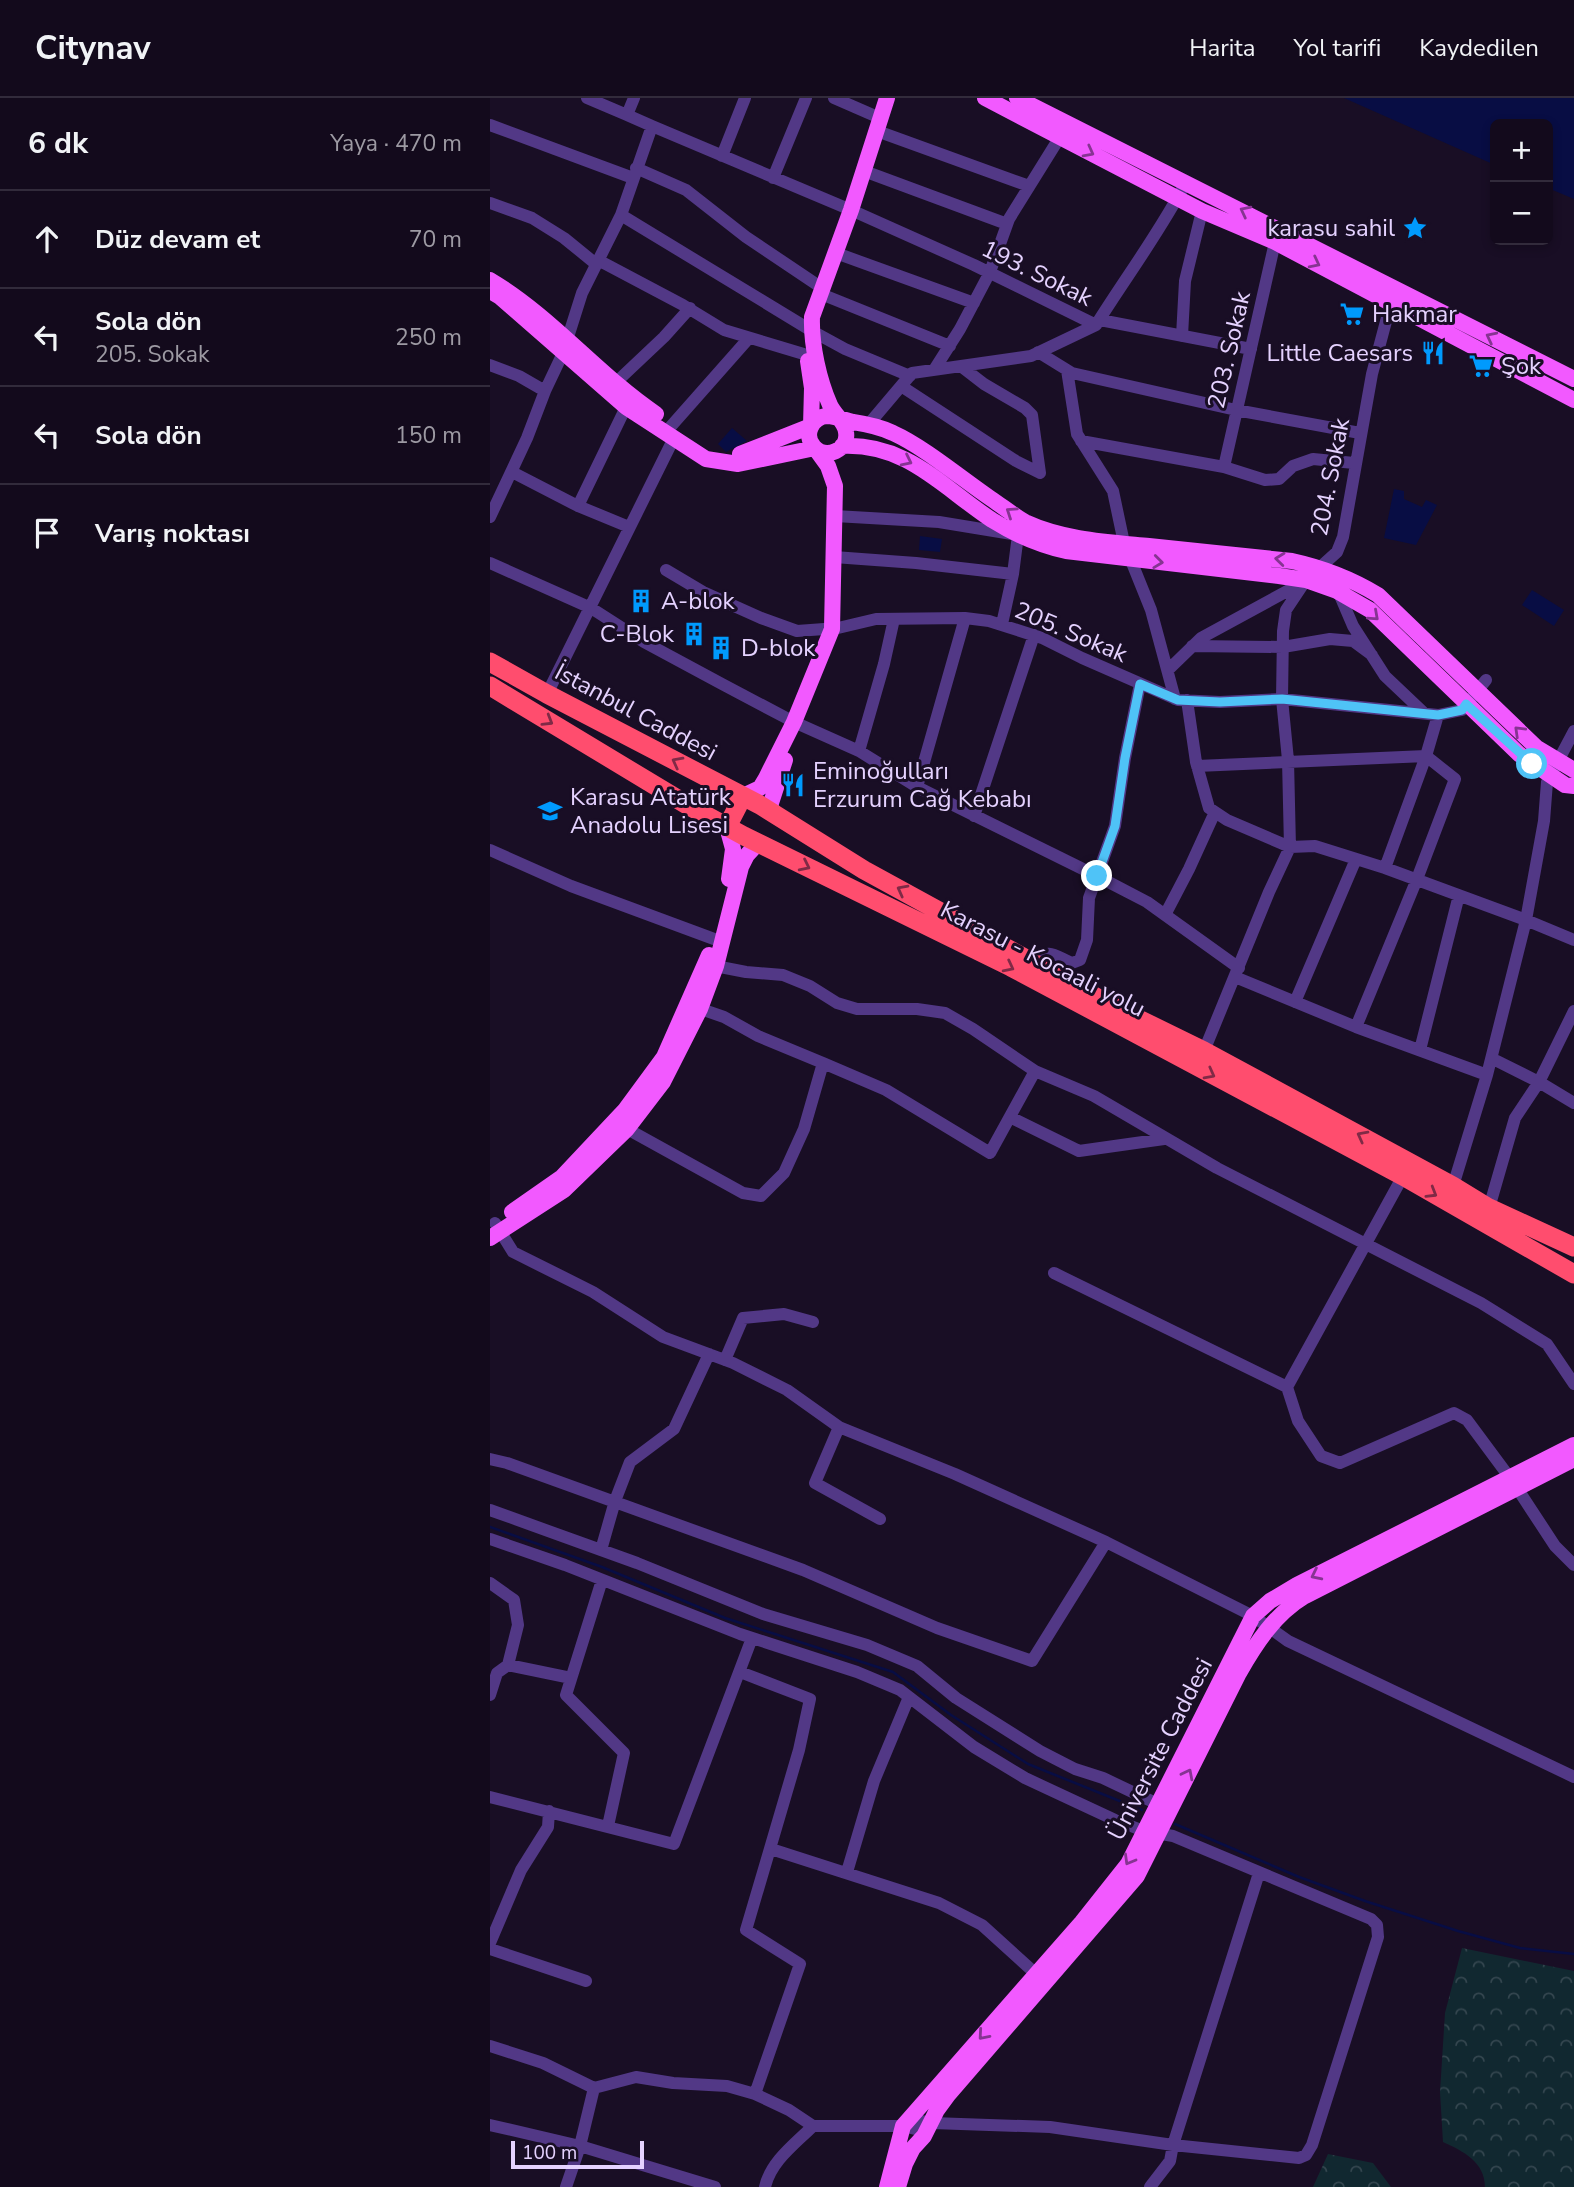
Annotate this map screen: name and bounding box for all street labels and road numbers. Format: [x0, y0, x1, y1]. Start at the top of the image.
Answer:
street label: 193. Sokak [976, 232, 1099, 314]
street label: 203. Sokak [1200, 287, 1258, 412]
street label: 204. Sokak [1303, 414, 1357, 539]
street label: 205. Sokak [1010, 594, 1133, 670]
street label: İstanbul Caddesi [549, 656, 723, 768]
street label: Karasu - Kocaali yolu [935, 893, 1151, 1025]
street label: Üniversite Caddesi [1100, 1652, 1220, 1846]

